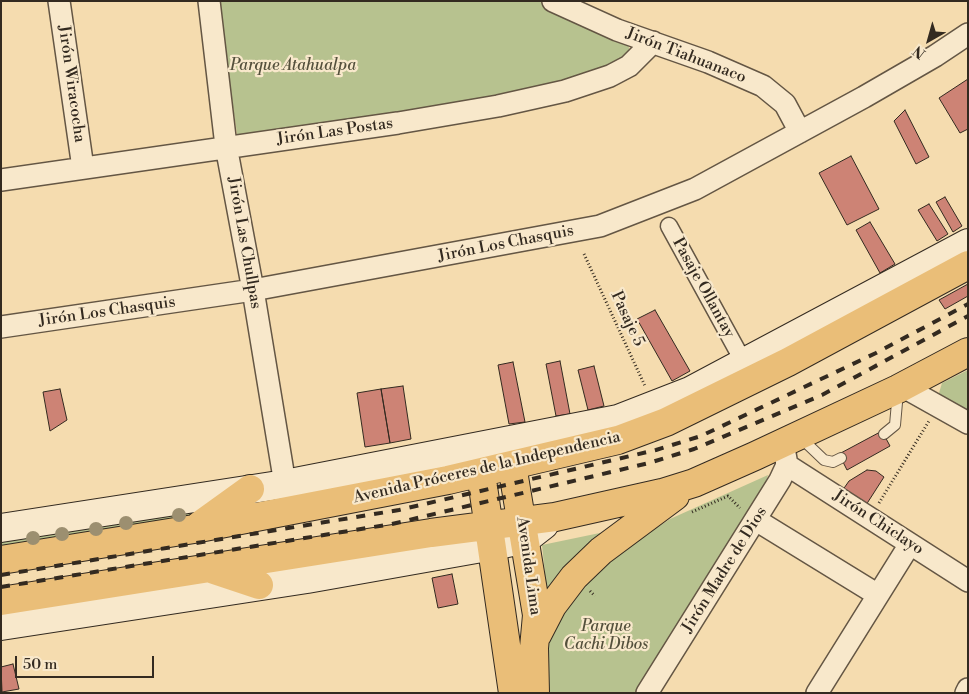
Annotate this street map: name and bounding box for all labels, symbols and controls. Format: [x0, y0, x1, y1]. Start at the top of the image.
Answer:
north arrow [904, 15, 954, 65]
street label: Jirón Wiracocha [53, 24, 89, 144]
street label: Jirón Tiahuanaco [623, 24, 749, 88]
text: N [910, 41, 930, 62]
park label: Parque Atahualpa [230, 56, 356, 76]
street label: Jirón Las Postas [276, 114, 394, 150]
street label: Jirón Las Chullpas [223, 176, 265, 310]
street label: Jirón Los Chasquis [436, 221, 576, 267]
street label: Pasaje Ollantay [668, 235, 738, 341]
street label: Pasaje 5 [606, 288, 648, 350]
street label: Jirón Los Chasquis [37, 293, 177, 331]
street label: Avenida Próceres de la Independencia [352, 428, 622, 508]
street label: Jirón Chiclayo [829, 487, 927, 559]
street label: Jirón Madre de Dios [678, 503, 772, 637]
street label: Avenida Lima [512, 516, 544, 616]
park label: Parque Cachi Dibos [564, 617, 648, 655]
scale bar [18, 646, 156, 678]
text: 50 m [23, 655, 57, 674]

